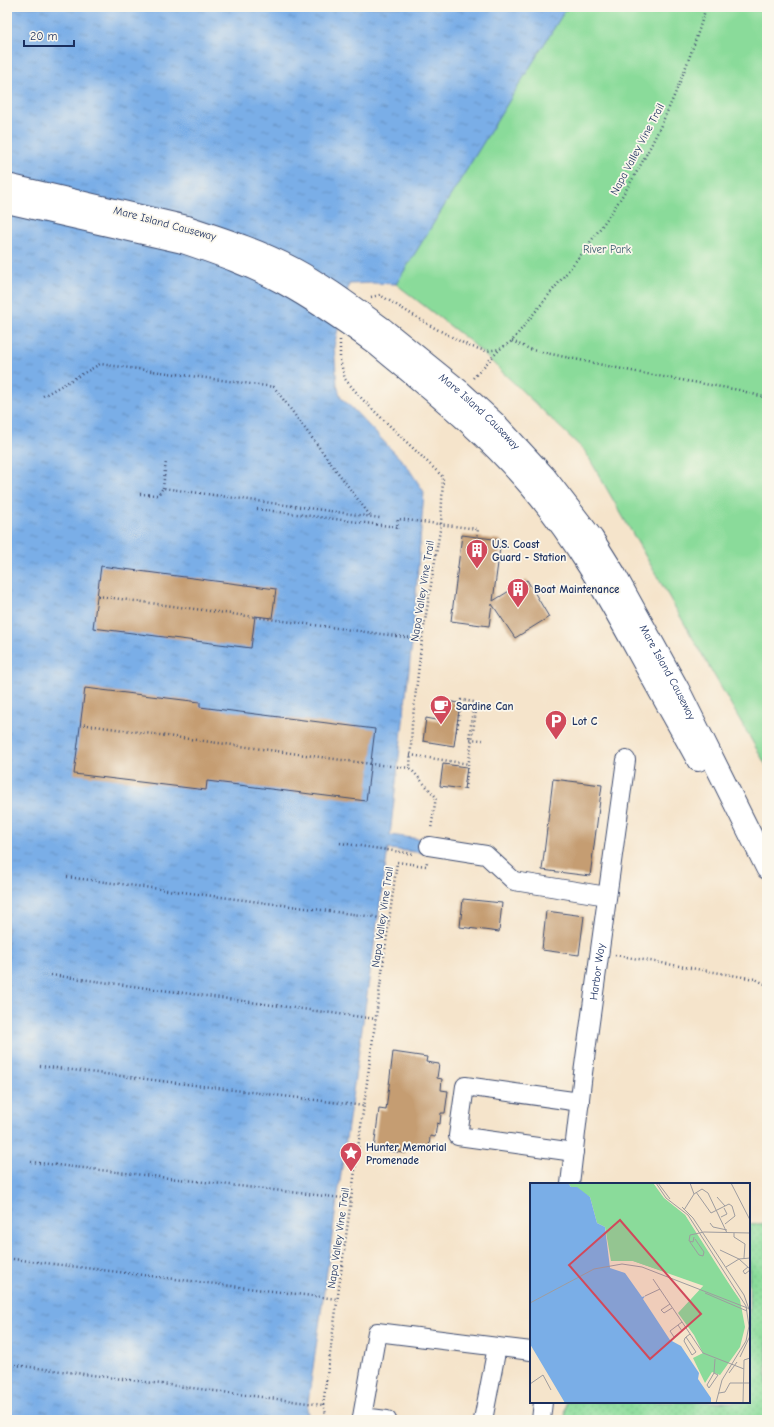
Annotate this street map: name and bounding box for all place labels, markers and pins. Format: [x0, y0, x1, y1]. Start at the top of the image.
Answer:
building icon: U.S. Coast Guard - Station [464, 537, 490, 570]
place label: U.S. Coast Guard - Station [492, 538, 566, 564]
building icon: Boat Maintenance [505, 576, 531, 609]
place label: Boat Maintenance [534, 583, 620, 596]
cafe icon: Sardine Can [428, 693, 454, 726]
place label: Sardine Can [456, 700, 514, 713]
parking icon: Lot C [543, 708, 569, 741]
place label: Lot C [572, 715, 598, 728]
place icon: Hunter Memorial Promenade [338, 1140, 364, 1173]
place label: Hunter Memorial Promenade [366, 1141, 447, 1167]

